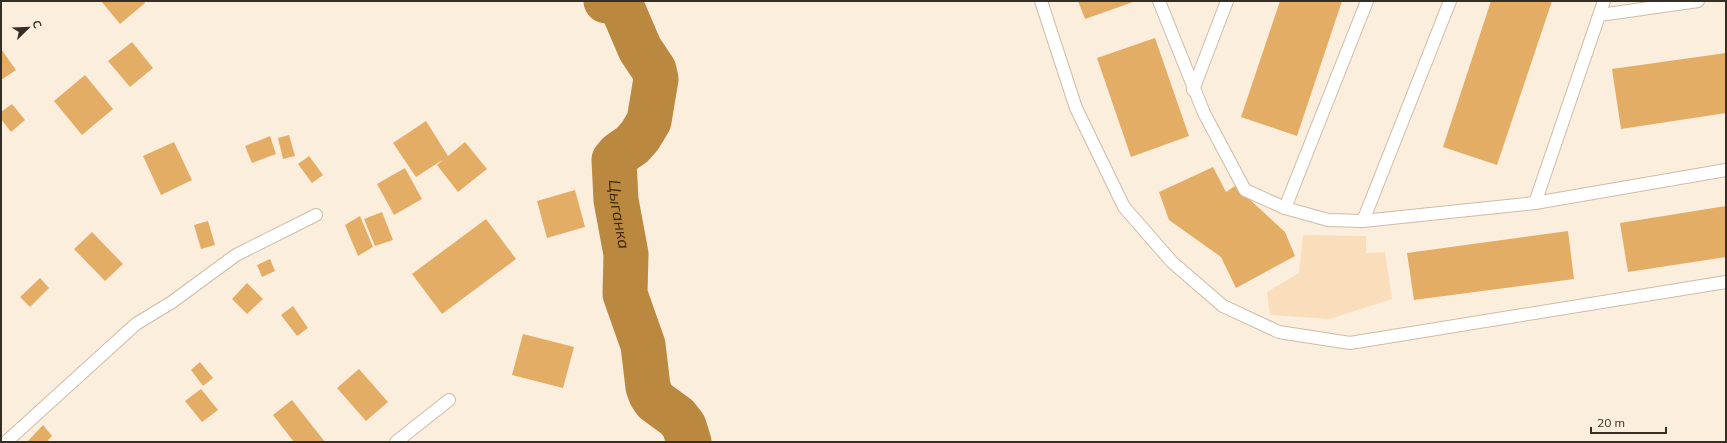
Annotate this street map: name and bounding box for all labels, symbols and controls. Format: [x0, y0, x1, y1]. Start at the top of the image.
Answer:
north arrow [8, 8, 48, 48]
text: С [29, 18, 45, 31]
water label: Цыганка [605, 179, 635, 251]
scale bar [1591, 409, 1666, 435]
text: 20 m [1597, 415, 1625, 430]

